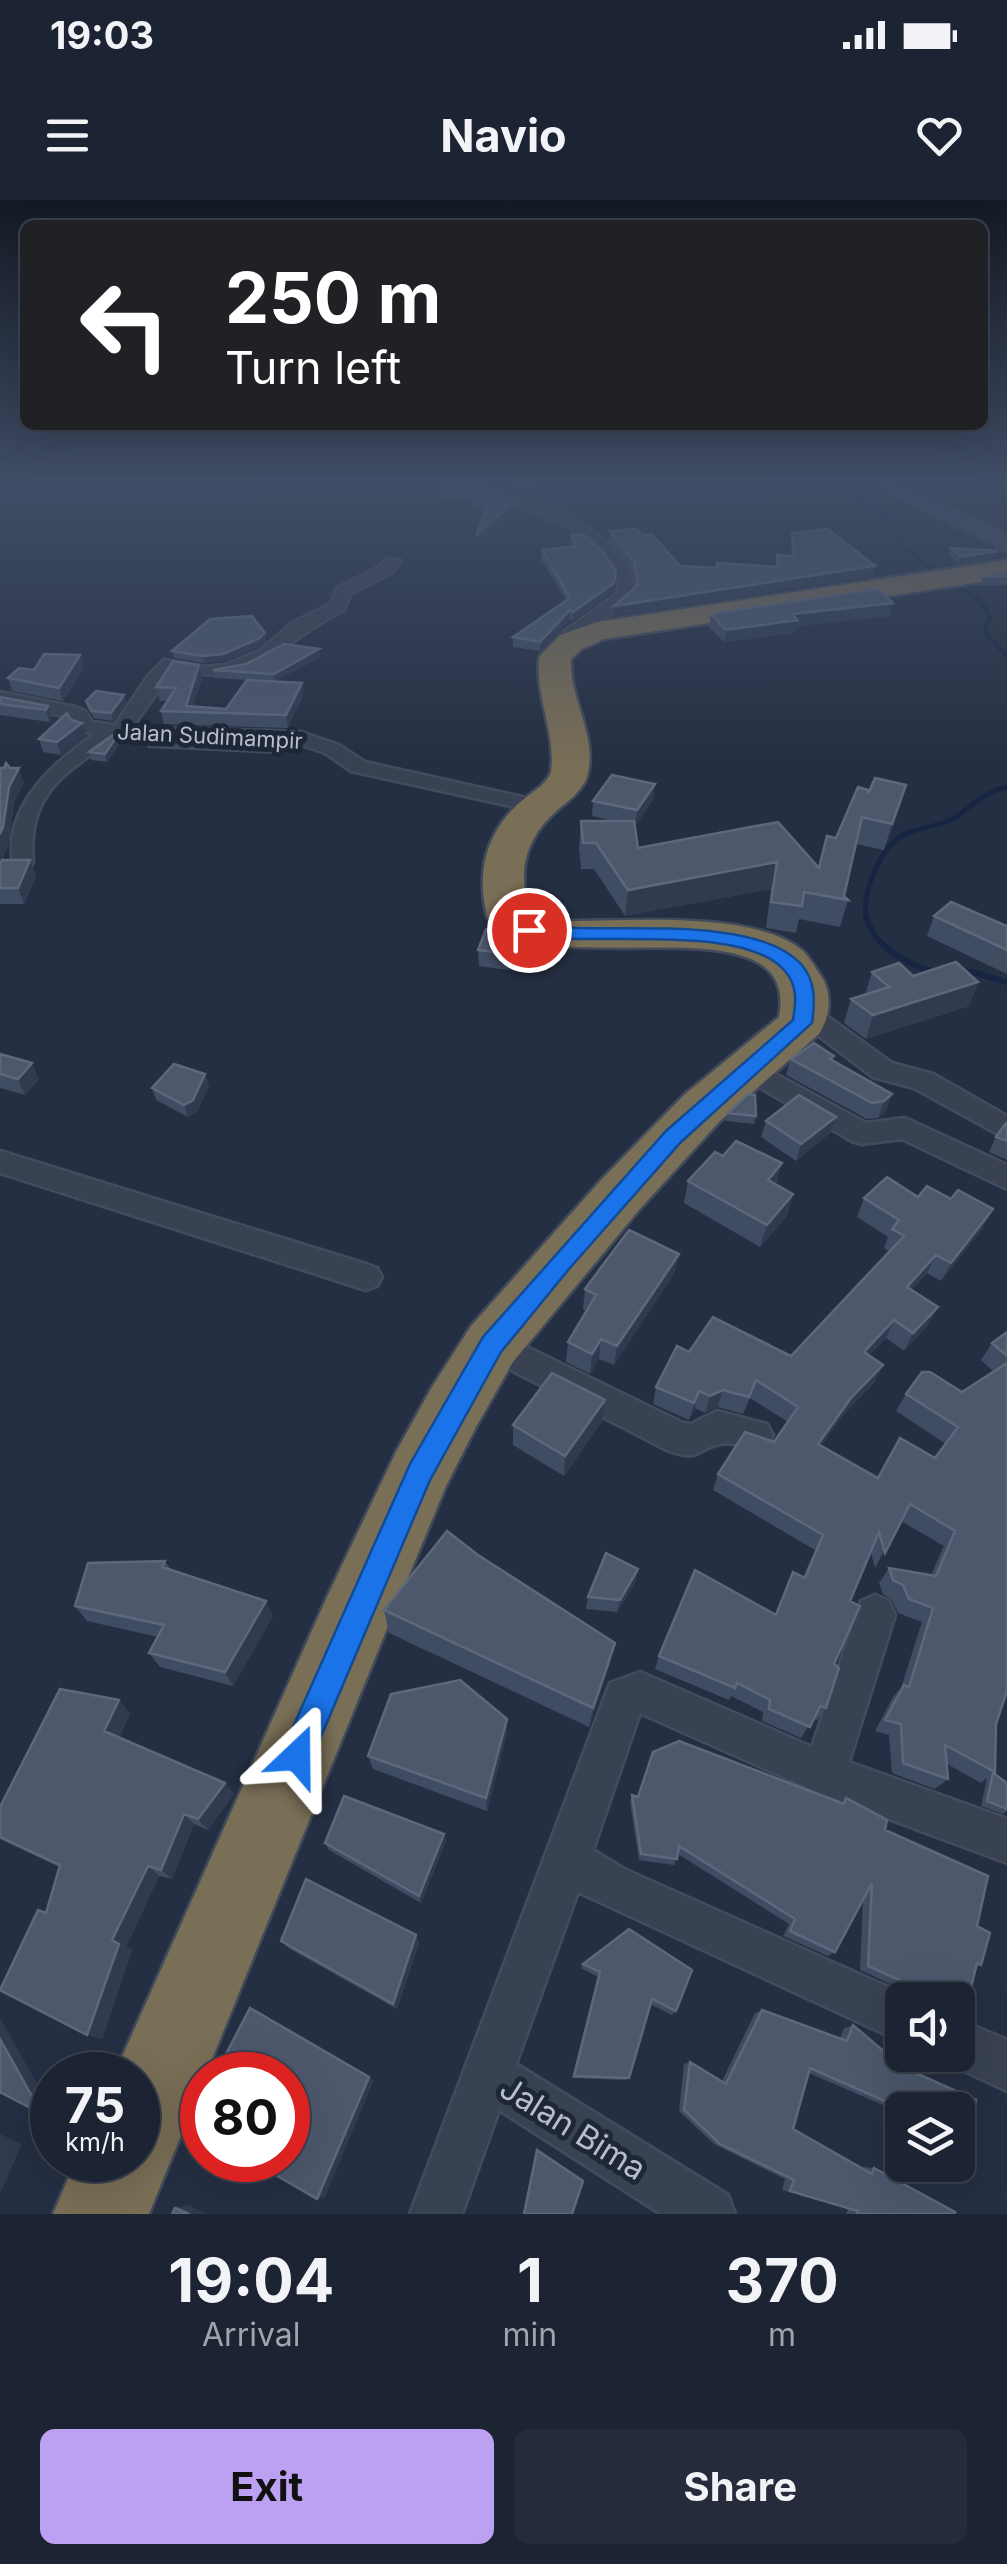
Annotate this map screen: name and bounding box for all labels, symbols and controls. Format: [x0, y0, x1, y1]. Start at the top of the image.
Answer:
text: 19:03 [50, 12, 154, 58]
icon: menu [40, 108, 95, 163]
text: Navio [440, 108, 567, 163]
icon: heart [912, 108, 967, 163]
text: 250 m [225, 255, 442, 340]
icon: left [60, 260, 190, 390]
text: Turn left [225, 340, 401, 395]
street label: Jalan Sudimampir [117, 718, 303, 754]
pin [487, 888, 572, 973]
icon: arrive [502, 903, 557, 958]
position arrow [245, 1704, 349, 1808]
map controls [885, 1982, 975, 2182]
button: sound [885, 1982, 975, 2072]
speed limit sign: 80 [180, 2052, 310, 2182]
street label: Jalan Bima [493, 2068, 653, 2188]
text: 75 [65, 2075, 125, 2135]
button: layers [885, 2092, 975, 2182]
text: km/h [65, 2127, 125, 2157]
text: 19:04 [168, 2244, 334, 2316]
text: 1 [517, 2244, 543, 2316]
text: 370 [726, 2244, 839, 2316]
text: Arrival [202, 2315, 300, 2354]
text: min [503, 2315, 557, 2354]
text: m [768, 2315, 796, 2354]
button: Exit [40, 2429, 494, 2544]
button: Share [514, 2429, 967, 2544]

